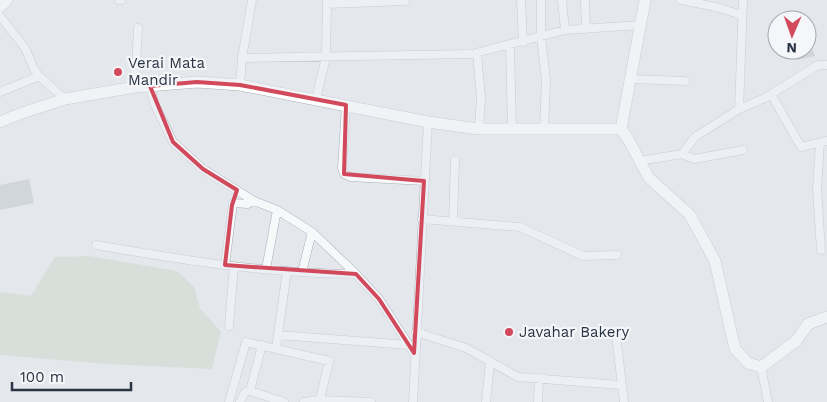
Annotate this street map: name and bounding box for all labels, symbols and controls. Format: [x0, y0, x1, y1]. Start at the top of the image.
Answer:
north arrow [767, 10, 817, 60]
text: N [786, 40, 797, 56]
place label: Verai Mata Mandir [128, 54, 205, 89]
marker: Verai Mata Mandir [112, 66, 124, 78]
place label: Javahar Bakery [519, 323, 630, 341]
marker: Javahar Bakery [503, 326, 515, 338]
scale bar [12, 360, 131, 392]
text: 100 m [20, 368, 64, 386]

